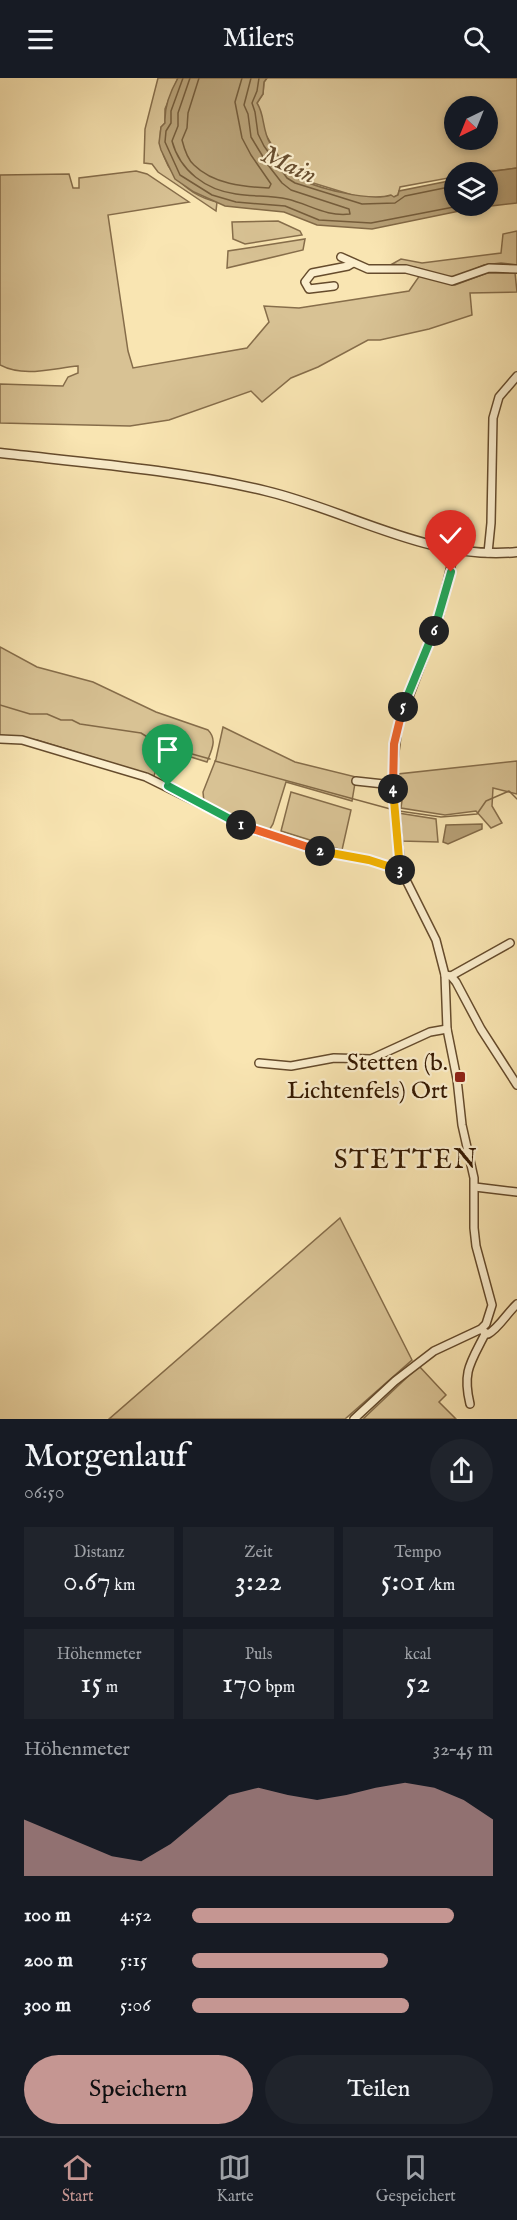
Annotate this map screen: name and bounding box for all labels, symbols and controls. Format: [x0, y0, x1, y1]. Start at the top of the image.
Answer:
text: Milers [223, 22, 294, 56]
icon: menu [24, 23, 57, 56]
icon: search [460, 23, 493, 56]
north arrow [444, 96, 498, 150]
map controls [444, 96, 498, 216]
water label: Main [256, 138, 322, 192]
button: layers [444, 162, 498, 216]
pin [425, 510, 476, 572]
icon: check [434, 519, 467, 552]
pin: 6 [419, 616, 449, 646]
text: 6 [431, 621, 437, 641]
pin: 5 [388, 692, 418, 722]
text: 5 [400, 697, 406, 717]
pin [142, 724, 193, 786]
icon: arrive [151, 733, 184, 766]
pin: 4 [378, 774, 408, 804]
text: 4 [389, 779, 397, 799]
pin: 1 [226, 810, 256, 840]
text: 1 [238, 815, 244, 835]
pin: 2 [305, 836, 335, 866]
text: 2 [316, 841, 324, 861]
pin: 3 [385, 855, 415, 885]
text: 3 [397, 860, 403, 880]
place label: Stetten (b. Lichtenfels) Ort [287, 1048, 448, 1107]
marker: Stetten (b. Lichtenfels) Ort [453, 1070, 467, 1084]
district label: STETTEN [334, 1144, 478, 1178]
text: Morgenlauf [24, 1436, 188, 1478]
button: share [430, 1439, 493, 1502]
text: 06:50 [24, 1480, 65, 1505]
text: Distanz [74, 1543, 125, 1563]
text: Zeit [244, 1543, 273, 1563]
text: Tempo [394, 1543, 441, 1563]
text: 0.67 [63, 1563, 111, 1601]
text: 3:22 [235, 1563, 282, 1601]
text: 5:01 [381, 1563, 425, 1601]
text: km [111, 1576, 135, 1596]
text: /km [425, 1576, 455, 1596]
text: Höhenmeter [57, 1645, 142, 1665]
text: Puls [245, 1645, 272, 1665]
text: kcal [404, 1645, 431, 1665]
text: 15 [80, 1665, 102, 1703]
text: 170 [222, 1665, 262, 1703]
text: 52 [405, 1665, 430, 1703]
text: m [102, 1678, 118, 1698]
text: bpm [262, 1678, 295, 1698]
text: Höhenmeter [24, 1737, 130, 1762]
text: 32–45 m [433, 1737, 493, 1762]
text: 100 m [24, 1903, 71, 1928]
text: 4:52 [120, 1903, 152, 1928]
text: 200 m [24, 1948, 73, 1973]
text: 5:15 [120, 1948, 147, 1973]
text: 300 m [24, 1993, 71, 2018]
text: 5:06 [120, 1993, 151, 2018]
button: Speichern [24, 2055, 253, 2124]
button: Teilen [265, 2055, 493, 2124]
tab: Start [61, 2151, 94, 2207]
tab: Karte [216, 2151, 254, 2207]
tab: Gespeichert [376, 2151, 456, 2207]

